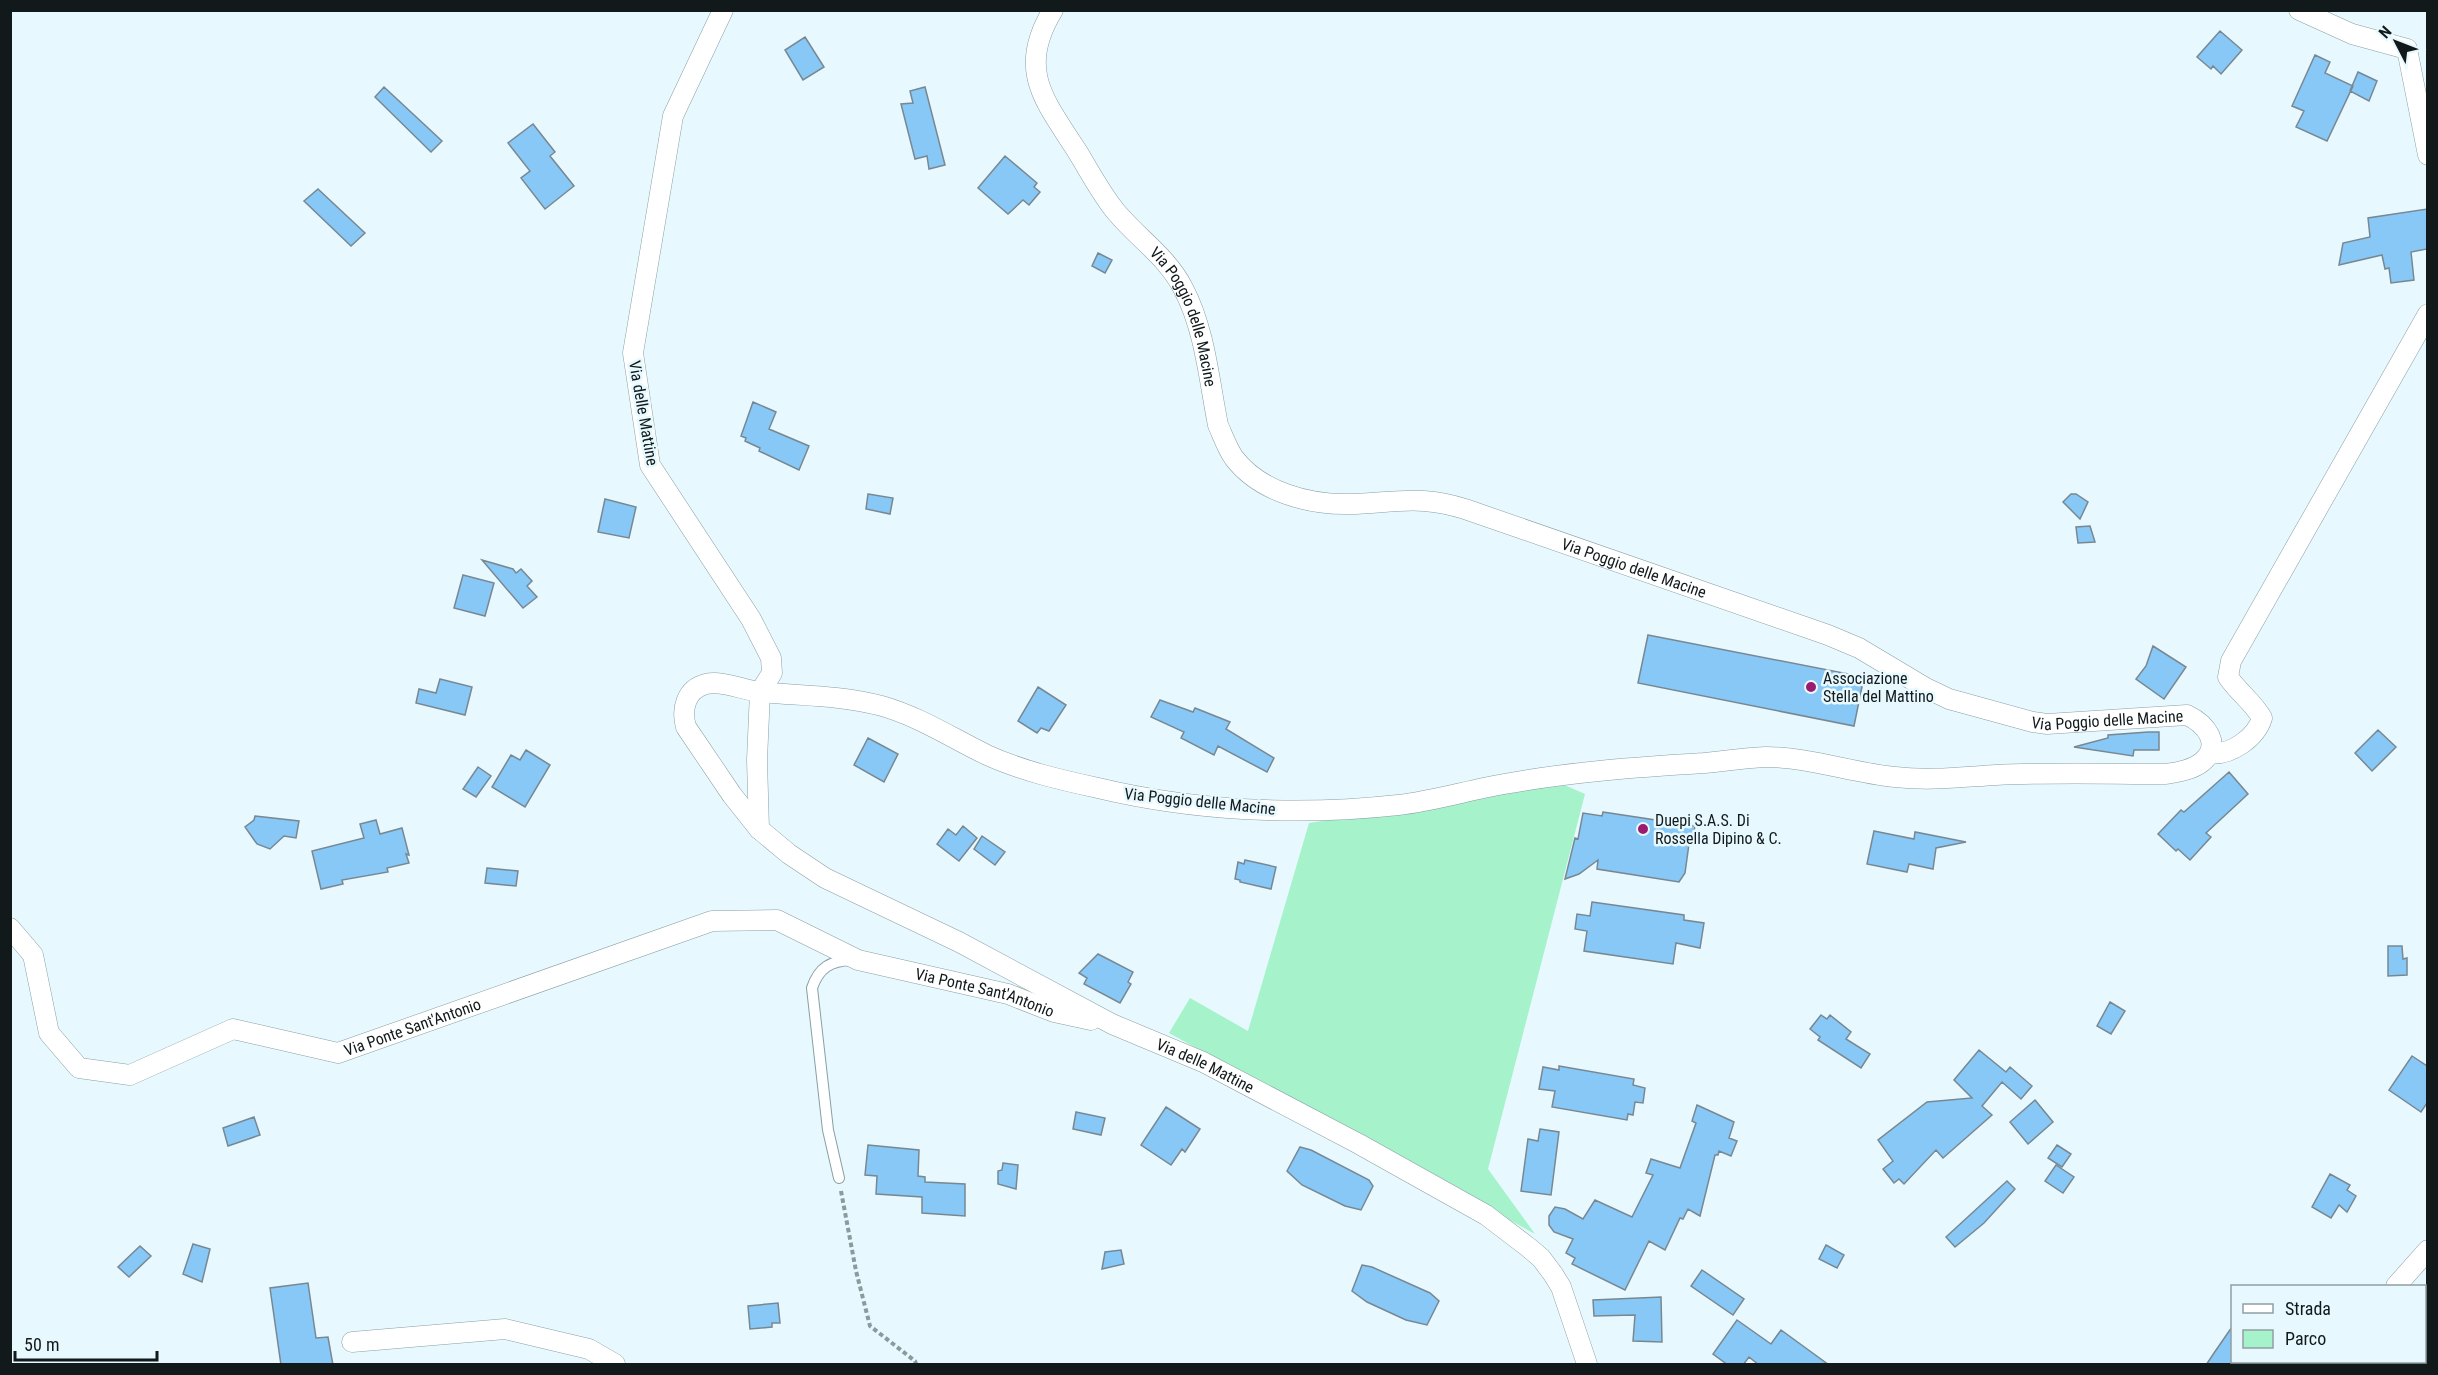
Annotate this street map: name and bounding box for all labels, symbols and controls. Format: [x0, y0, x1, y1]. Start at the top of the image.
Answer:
north arrow [2366, 12, 2426, 72]
text: N [2375, 22, 2396, 42]
street label: Via Poggio delle Macine [1146, 243, 1220, 388]
street label: Via delle Mattine [625, 359, 662, 467]
street label: Via Poggio delle Macine [1559, 534, 1709, 602]
place label: Associazione Stella del Mattino [1823, 669, 1934, 706]
marker: Associazione Stella del Mattino [1804, 680, 1818, 694]
street label: Via Poggio delle Macine [2030, 706, 2184, 734]
street label: Via Poggio delle Macine [1123, 784, 1277, 819]
place label: Duepi S.A.S. Di Rossella Dipino & C. [1655, 811, 1782, 848]
marker: Duepi S.A.S. Di Rossella Dipino & C. [1636, 822, 1650, 836]
street label: Via Ponte Sant'Antonio [913, 964, 1057, 1021]
street label: Via Ponte Sant'Antonio [342, 994, 483, 1060]
street label: Via delle Mattine [1153, 1035, 1257, 1097]
legend [2231, 1285, 2426, 1363]
text: Strada [2285, 1298, 2331, 1319]
scale bar [15, 1324, 158, 1362]
text: Parco [2285, 1328, 2326, 1349]
text: 50 m [24, 1334, 59, 1355]

